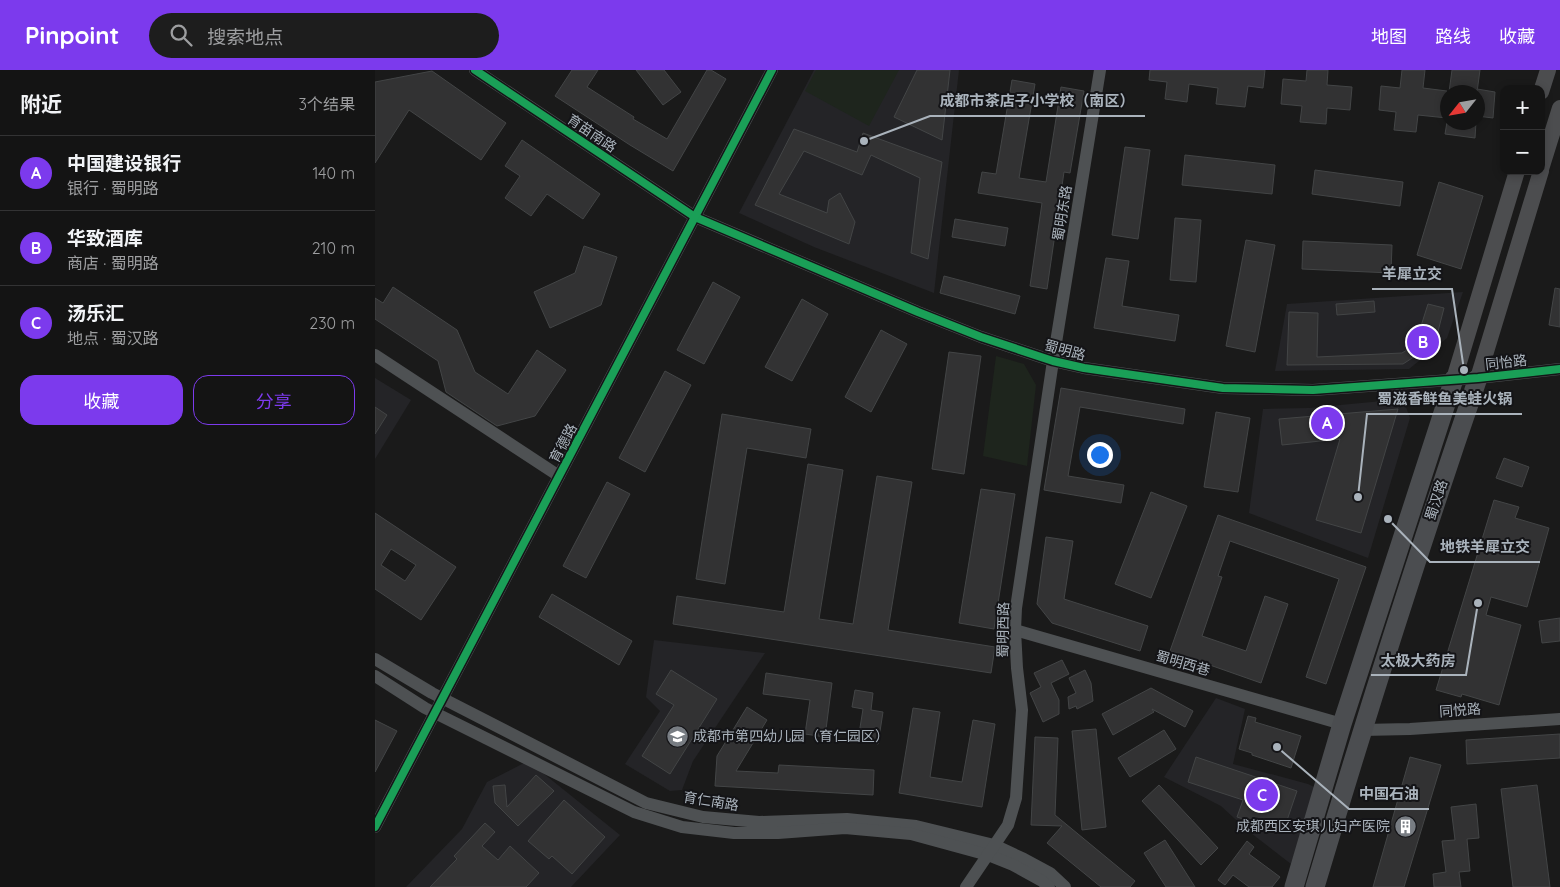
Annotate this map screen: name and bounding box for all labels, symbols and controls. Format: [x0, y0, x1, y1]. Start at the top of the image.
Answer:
search box [149, 13, 499, 58]
text: Pinpoint [25, 20, 119, 50]
icon: search [167, 21, 195, 49]
text: 搜索地点 [207, 25, 283, 49]
text: 地图 [1371, 25, 1407, 48]
text: 路线 [1435, 25, 1471, 48]
text: 收藏 [1499, 25, 1535, 48]
north arrow [1440, 85, 1485, 130]
map controls [1500, 85, 1545, 175]
button: + [1500, 85, 1545, 130]
callout: 成都市茶店子小学校（南区） [930, 86, 1145, 116]
text: 附近 [20, 91, 62, 117]
text: 成都市茶店子小学校（南区） [939, 91, 1135, 110]
text: 3个结果 [299, 94, 355, 114]
street label: 育苗南路 [564, 110, 620, 156]
button: − [1500, 130, 1545, 175]
text: 中国建设银行 [67, 151, 181, 175]
text: A [31, 163, 41, 183]
text: 140 m [312, 163, 355, 183]
text: 银行 · 蜀明路 [67, 178, 159, 198]
street label: 蜀明东路 [1049, 184, 1075, 242]
text: 华致酒库 [67, 226, 143, 250]
text: B [31, 238, 41, 258]
text: 210 m [312, 238, 355, 258]
text: 商店 · 蜀明路 [67, 253, 159, 273]
callout: 羊犀立交 [1372, 259, 1452, 289]
text: 羊犀立交 [1382, 264, 1442, 283]
text: 汤乐汇 [67, 301, 124, 325]
text: C [31, 313, 41, 333]
text: 230 m [309, 313, 355, 333]
pin: B [1407, 323, 1439, 361]
text: 地点 · 蜀汉路 [67, 328, 159, 348]
street label: 蜀明路 [1042, 336, 1088, 364]
street label: 同怡路 [1484, 351, 1528, 373]
button: 收藏 [20, 375, 183, 425]
button: 分享 [193, 375, 355, 425]
callout: 蜀滋香鲜鱼美蛙火锅 [1367, 384, 1522, 414]
text: 蜀滋香鲜鱼美蛙火锅 [1377, 389, 1513, 408]
pin: A [1311, 404, 1343, 442]
street label: 育德路 [545, 420, 581, 466]
your location [1087, 442, 1113, 468]
street label: 蜀汉路 [1421, 477, 1451, 523]
callout: 地铁羊犀立交 [1430, 532, 1540, 562]
text: 地铁羊犀立交 [1440, 537, 1530, 556]
street label: 蜀明西路 [994, 602, 1012, 658]
callout: 太极大药房 [1371, 645, 1466, 675]
street label: 蜀明西巷 [1154, 647, 1212, 679]
text: 太极大药房 [1380, 651, 1456, 670]
street label: 同悦路 [1438, 700, 1482, 720]
school or university icon: 成都市第四幼儿园（育仁园区） [665, 724, 689, 748]
place label: 成都市第四幼儿园（育仁园区） [693, 727, 889, 745]
pin: C [1246, 776, 1278, 814]
callout: 中国石油 [1349, 779, 1429, 809]
text: 中国石油 [1359, 784, 1419, 803]
street label: 育仁南路 [682, 788, 740, 814]
building icon: 成都西区安琪儿妇产医院 [1394, 814, 1418, 838]
place label: 成都西区安琪儿妇产医院 [1236, 817, 1390, 835]

